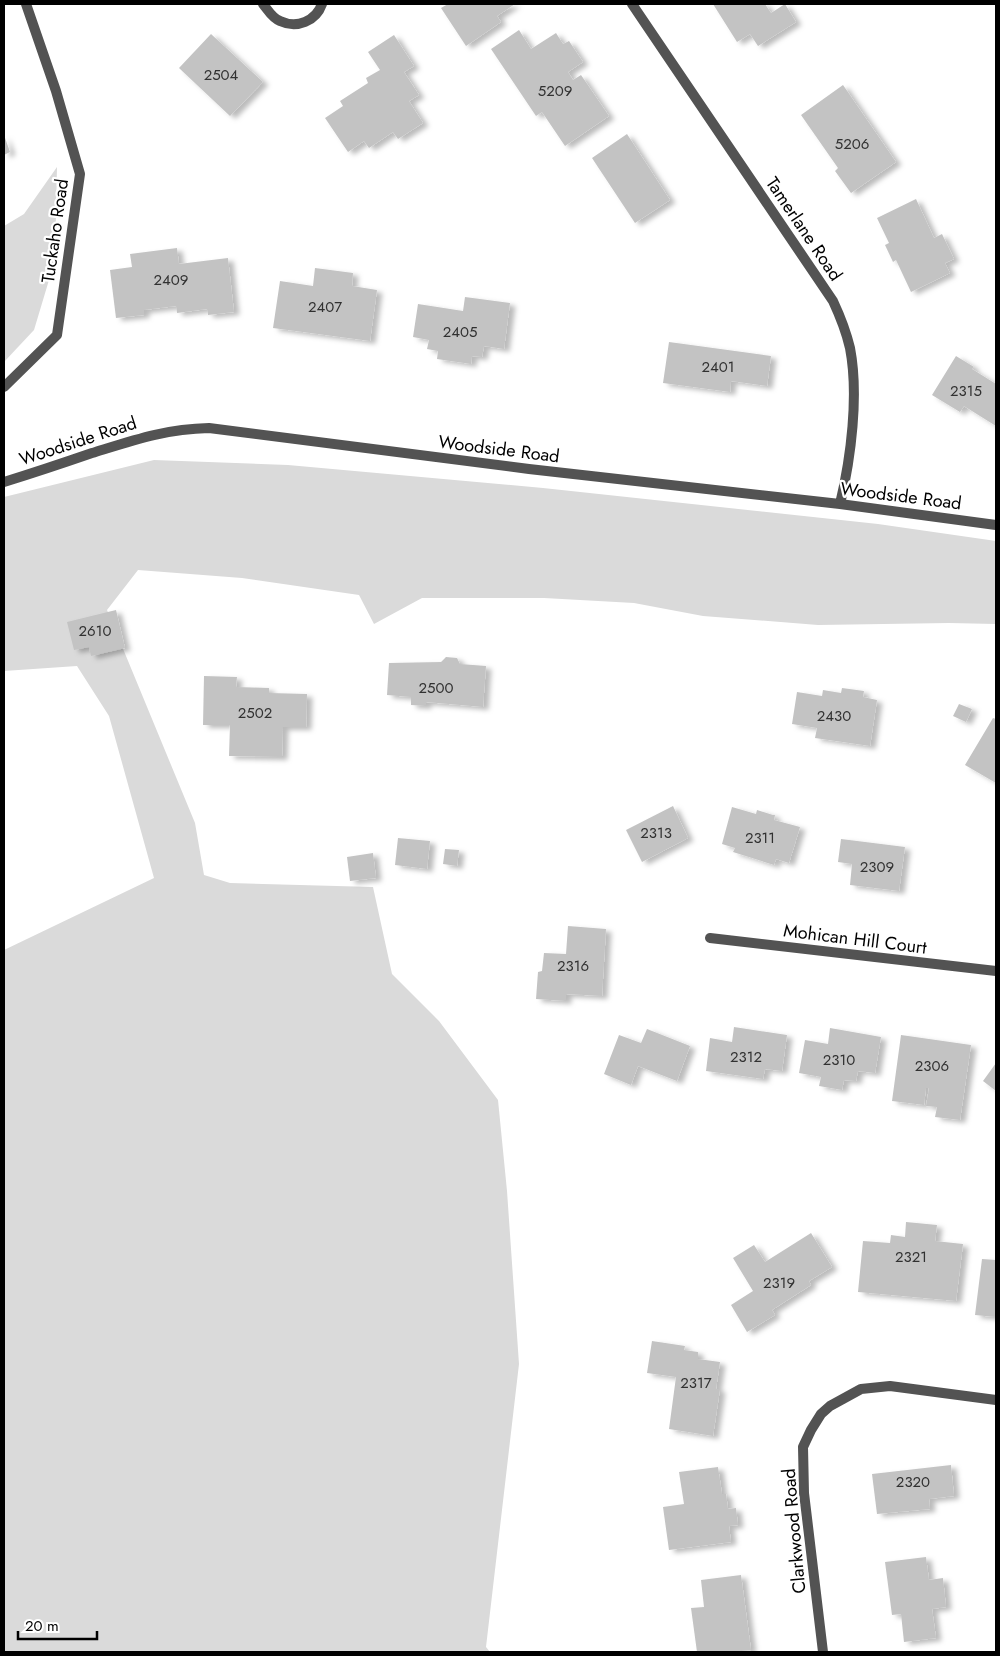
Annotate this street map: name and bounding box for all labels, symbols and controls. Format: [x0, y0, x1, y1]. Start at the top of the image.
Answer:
house number: 2504 [204, 64, 239, 86]
house number: 5209 [538, 80, 572, 102]
house number: 5206 [835, 133, 869, 155]
street label: Tamerlane Road [760, 172, 848, 286]
street label: Tuckaho Road [35, 177, 75, 285]
house number: 2409 [154, 269, 188, 291]
house number: 2407 [308, 296, 342, 318]
house number: 2405 [443, 321, 477, 343]
house number: 2401 [701, 356, 735, 378]
house number: 2315 [950, 380, 982, 402]
street label: Woodside Road [16, 410, 140, 472]
street label: Woodside Road [437, 429, 561, 469]
street label: Woodside Road [839, 476, 963, 516]
house number: 2610 [79, 620, 111, 642]
house number: 2500 [419, 677, 454, 699]
house number: 2502 [238, 702, 272, 724]
house number: 2430 [817, 705, 851, 727]
house number: 2313 [640, 822, 672, 844]
house number: 2311 [745, 827, 775, 849]
house number: 2309 [860, 856, 894, 878]
street label: Mohican Hill Court [782, 917, 929, 961]
house number: 2316 [557, 955, 589, 977]
house number: 2312 [730, 1046, 762, 1068]
house number: 2310 [823, 1049, 855, 1071]
house number: 2306 [915, 1055, 949, 1077]
house number: 2321 [895, 1246, 927, 1268]
house number: 2319 [763, 1272, 795, 1294]
house number: 2317 [680, 1372, 712, 1394]
street label: Clarkwood Road [776, 1467, 812, 1595]
house number: 2320 [896, 1471, 930, 1493]
scale bar [18, 1608, 96, 1640]
text: 20 m [25, 1615, 59, 1637]

